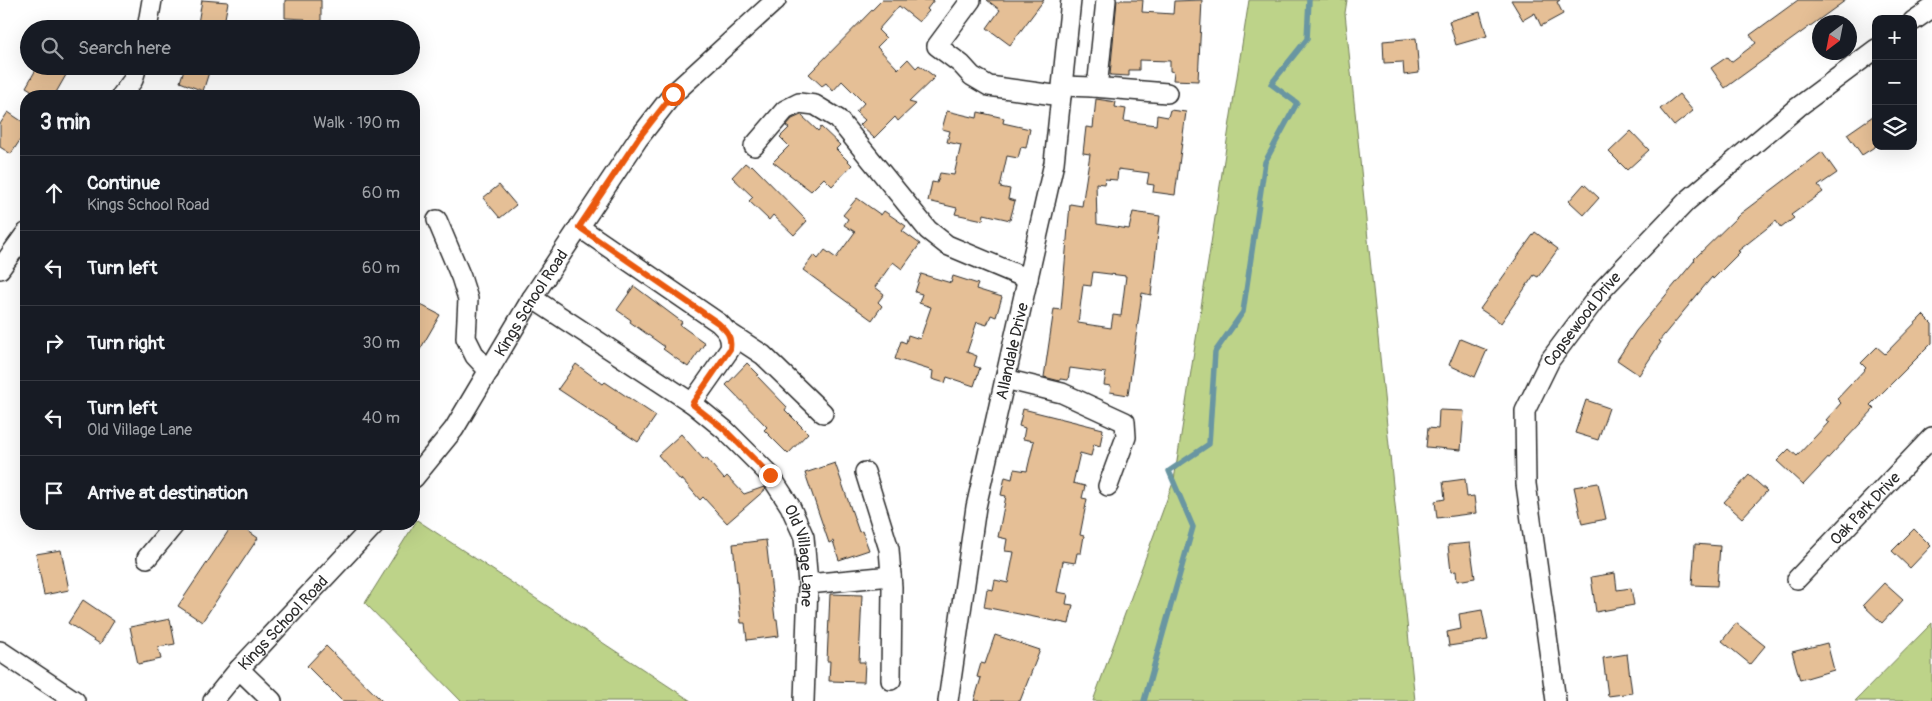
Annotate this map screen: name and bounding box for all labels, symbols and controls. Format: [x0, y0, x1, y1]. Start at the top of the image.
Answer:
north arrow [1812, 15, 1857, 60]
map controls [1872, 15, 1917, 150]
button: + [1872, 15, 1917, 60]
search box [20, 20, 420, 75]
icon: search [38, 34, 66, 62]
text: Search here [78, 36, 171, 60]
button: − [1872, 60, 1917, 105]
route start [662, 83, 685, 106]
button: layers [1872, 105, 1917, 150]
text: 3 min [40, 109, 90, 136]
text: Walk · 190 m [313, 113, 400, 133]
text: Continue [87, 171, 160, 195]
icon: ahead [40, 179, 68, 207]
text: 60 m [362, 183, 400, 203]
text: Kings School Road [87, 195, 210, 215]
street label: Kings School Road [490, 246, 573, 360]
icon: left [40, 254, 68, 282]
text: Turn left [87, 256, 157, 280]
text: 60 m [362, 258, 400, 278]
street label: Copsewood Drive [1540, 268, 1626, 370]
street label: Allandale Drive [992, 301, 1033, 402]
icon: right [40, 329, 68, 357]
text: Turn right [87, 331, 165, 355]
text: 30 m [362, 333, 400, 353]
text: Turn left [87, 396, 157, 420]
icon: left [40, 404, 68, 432]
text: 40 m [362, 408, 400, 428]
text: Old Village Lane [87, 420, 192, 440]
route end [759, 464, 782, 487]
street label: Oak Park Drive [1826, 468, 1905, 549]
icon: arrive [40, 479, 68, 507]
text: Arrive at destination [87, 481, 248, 505]
street label: Old Village Lane [779, 501, 817, 607]
street label: Kings School Road [234, 572, 333, 675]

